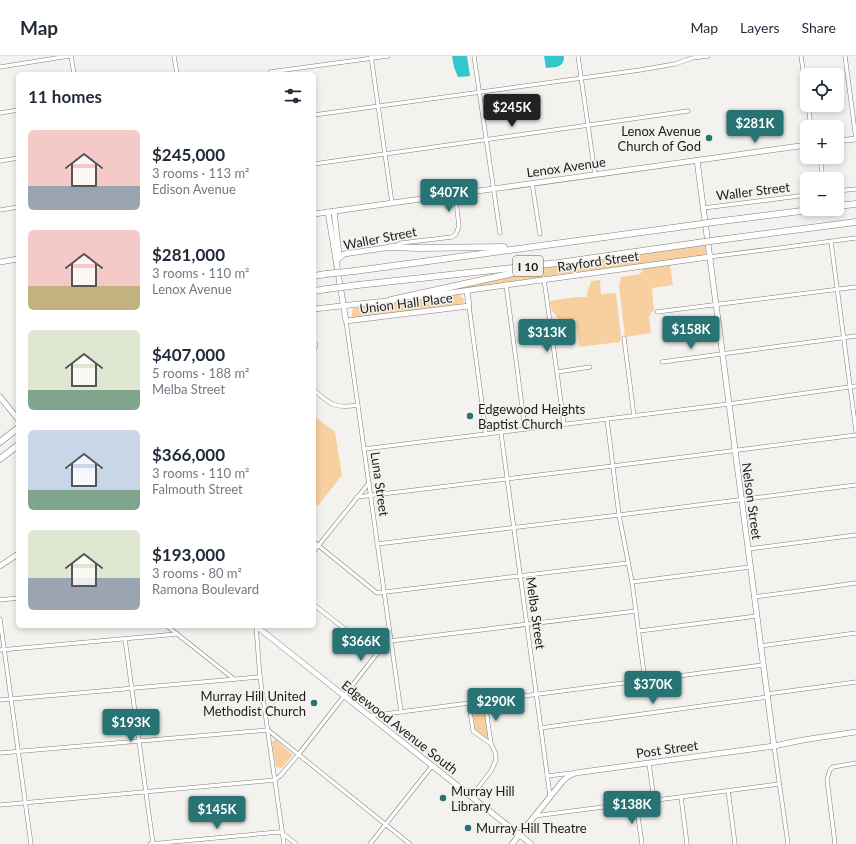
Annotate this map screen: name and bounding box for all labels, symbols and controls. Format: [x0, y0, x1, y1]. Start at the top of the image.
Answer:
text: Map [20, 16, 58, 39]
text: Map [690, 19, 718, 36]
text: Layers [740, 19, 780, 36]
text: Share [802, 19, 836, 36]
map controls [800, 68, 844, 216]
button: locate [800, 68, 844, 112]
icon: filters [282, 85, 304, 107]
text: 11 homes [28, 86, 102, 107]
pin: $245K [484, 94, 540, 128]
text: $245K [492, 99, 532, 115]
pin: $281K [727, 110, 783, 144]
text: $281K [735, 115, 775, 131]
button: + [800, 120, 844, 164]
place label: Lenox Avenue Church of God [618, 123, 701, 154]
marker: Lenox Avenue Church of God [704, 133, 714, 143]
text: $245,000 [152, 144, 225, 165]
icon: home [60, 146, 108, 194]
street label: Lenox Avenue [525, 154, 607, 180]
text: 3 rooms · 113 m² [152, 165, 249, 181]
button: − [800, 172, 844, 216]
street label: Waller Street [715, 178, 791, 203]
pin: $407K [421, 179, 477, 213]
text: Edison Avenue [152, 181, 236, 197]
text: $407K [429, 184, 469, 200]
street label: Waller Street [342, 223, 418, 253]
text: $281,000 [152, 244, 225, 265]
icon: home [60, 246, 108, 294]
street label: Rayford Street [556, 247, 640, 275]
road number: I 10 [513, 256, 543, 276]
text: 3 rooms · 110 m² [152, 265, 249, 281]
text: Lenox Avenue [152, 281, 232, 297]
street label: Union Hall Place [359, 289, 454, 317]
pin: $158K [663, 316, 719, 350]
pin: $313K [519, 319, 575, 353]
text: $158K [671, 321, 711, 337]
text: $313K [527, 324, 567, 340]
text: $407,000 [152, 344, 225, 365]
icon: home [60, 346, 108, 394]
text: 5 rooms · 188 m² [152, 365, 249, 381]
text: Melba Street [152, 381, 225, 397]
place label: Edgewood Heights Baptist Church [478, 401, 586, 432]
marker: Edgewood Heights Baptist Church [465, 411, 475, 421]
text: $366,000 [152, 444, 225, 465]
icon: home [60, 446, 108, 494]
street label: Luna Street [368, 451, 392, 518]
street label: Nelson Street [739, 462, 765, 541]
text: 3 rooms · 110 m² [152, 465, 249, 481]
text: Falmouth Street [152, 481, 243, 497]
text: $193,000 [152, 544, 225, 565]
icon: home [60, 546, 108, 594]
text: 3 rooms · 80 m² [152, 565, 242, 581]
street label: Melba Street [523, 576, 549, 651]
text: Ramona Boulevard [152, 581, 259, 597]
pin: $366K [333, 628, 389, 662]
text: $366K [341, 633, 381, 649]
pin: $370K [625, 671, 681, 705]
text: $370K [633, 676, 673, 692]
street label: Edgewood Avenue South [339, 677, 461, 777]
place label: Murray Hill United Methodist Church [200, 688, 306, 719]
pin: $290K [468, 688, 524, 722]
text: $290K [476, 693, 516, 709]
marker: Murray Hill United Methodist Church [309, 698, 319, 708]
pin: $193K [103, 709, 159, 743]
text: $193K [111, 714, 151, 730]
street label: Post Street [635, 737, 699, 761]
place label: Murray Hill Library [451, 783, 515, 814]
pin: $138K [604, 791, 660, 825]
marker: Murray Hill Library [438, 793, 448, 803]
pin: $145K [189, 796, 245, 830]
text: $138K [612, 796, 652, 812]
text: $145K [197, 801, 237, 817]
place label: Murray Hill Theatre [476, 820, 587, 836]
marker: Murray Hill Theatre [463, 823, 473, 833]

